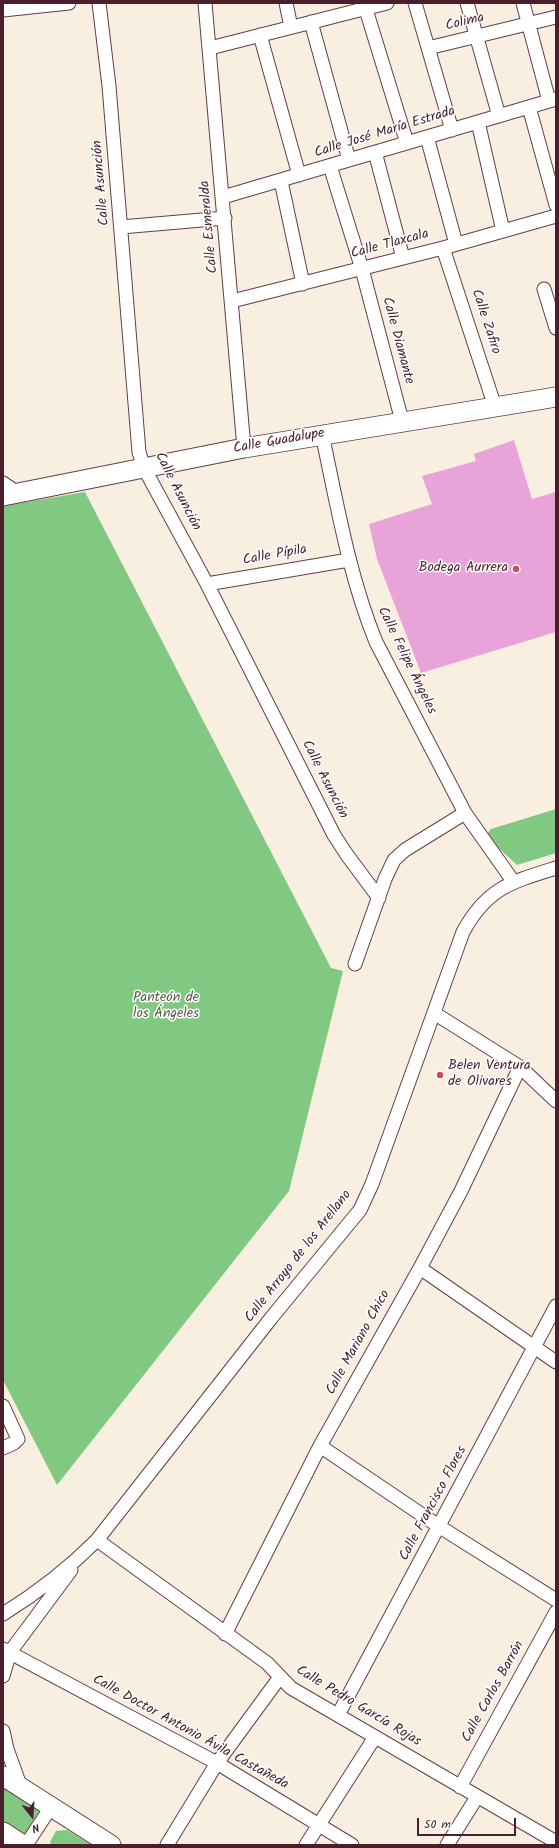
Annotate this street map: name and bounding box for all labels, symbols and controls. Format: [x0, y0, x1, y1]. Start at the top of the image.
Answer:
street label: Colima [444, 10, 486, 36]
street label: Calle José María Estrada [313, 104, 457, 162]
street label: Calle Asunción [90, 140, 114, 226]
street label: Calle Esmeralda [198, 180, 222, 274]
street label: Calle Tlaxcala [349, 227, 431, 263]
street label: Calle Zafiro [467, 287, 503, 357]
street label: Calle Diamante [377, 296, 417, 386]
street label: Calle Guadalupe [232, 426, 326, 458]
street label: Calle Asunción [150, 450, 204, 534]
street label: Calle Pípila [242, 542, 308, 570]
place label: Bodega Aurrera [419, 561, 508, 577]
marker: Bodega Aurrera [511, 564, 521, 574]
street label: Calle Felipe Ángeles [373, 605, 439, 717]
street label: Calle Asunción [297, 738, 351, 822]
park label: Panteón de los Ángeles [133, 991, 199, 1024]
place label: Belen Ventura de Olivares [448, 1059, 531, 1092]
marker: Belen Ventura de Olivares [435, 1070, 445, 1080]
street label: Calle Arroyo de los Arellano [242, 1187, 356, 1327]
street label: Calle Mariano Chico [323, 1288, 395, 1398]
street label: Calle Francisco Flores [397, 1444, 471, 1564]
street label: Calle Carlos Barrón [459, 1638, 529, 1746]
street label: Calle Pedro García Rojas [292, 1663, 424, 1751]
street label: Calle Doctor Antonio Ávila Castañeda [89, 1672, 291, 1794]
north arrow [12, 1796, 52, 1836]
scale bar [419, 1810, 518, 1836]
text: 50 m [424, 1815, 451, 1834]
text: N [30, 1818, 41, 1837]

